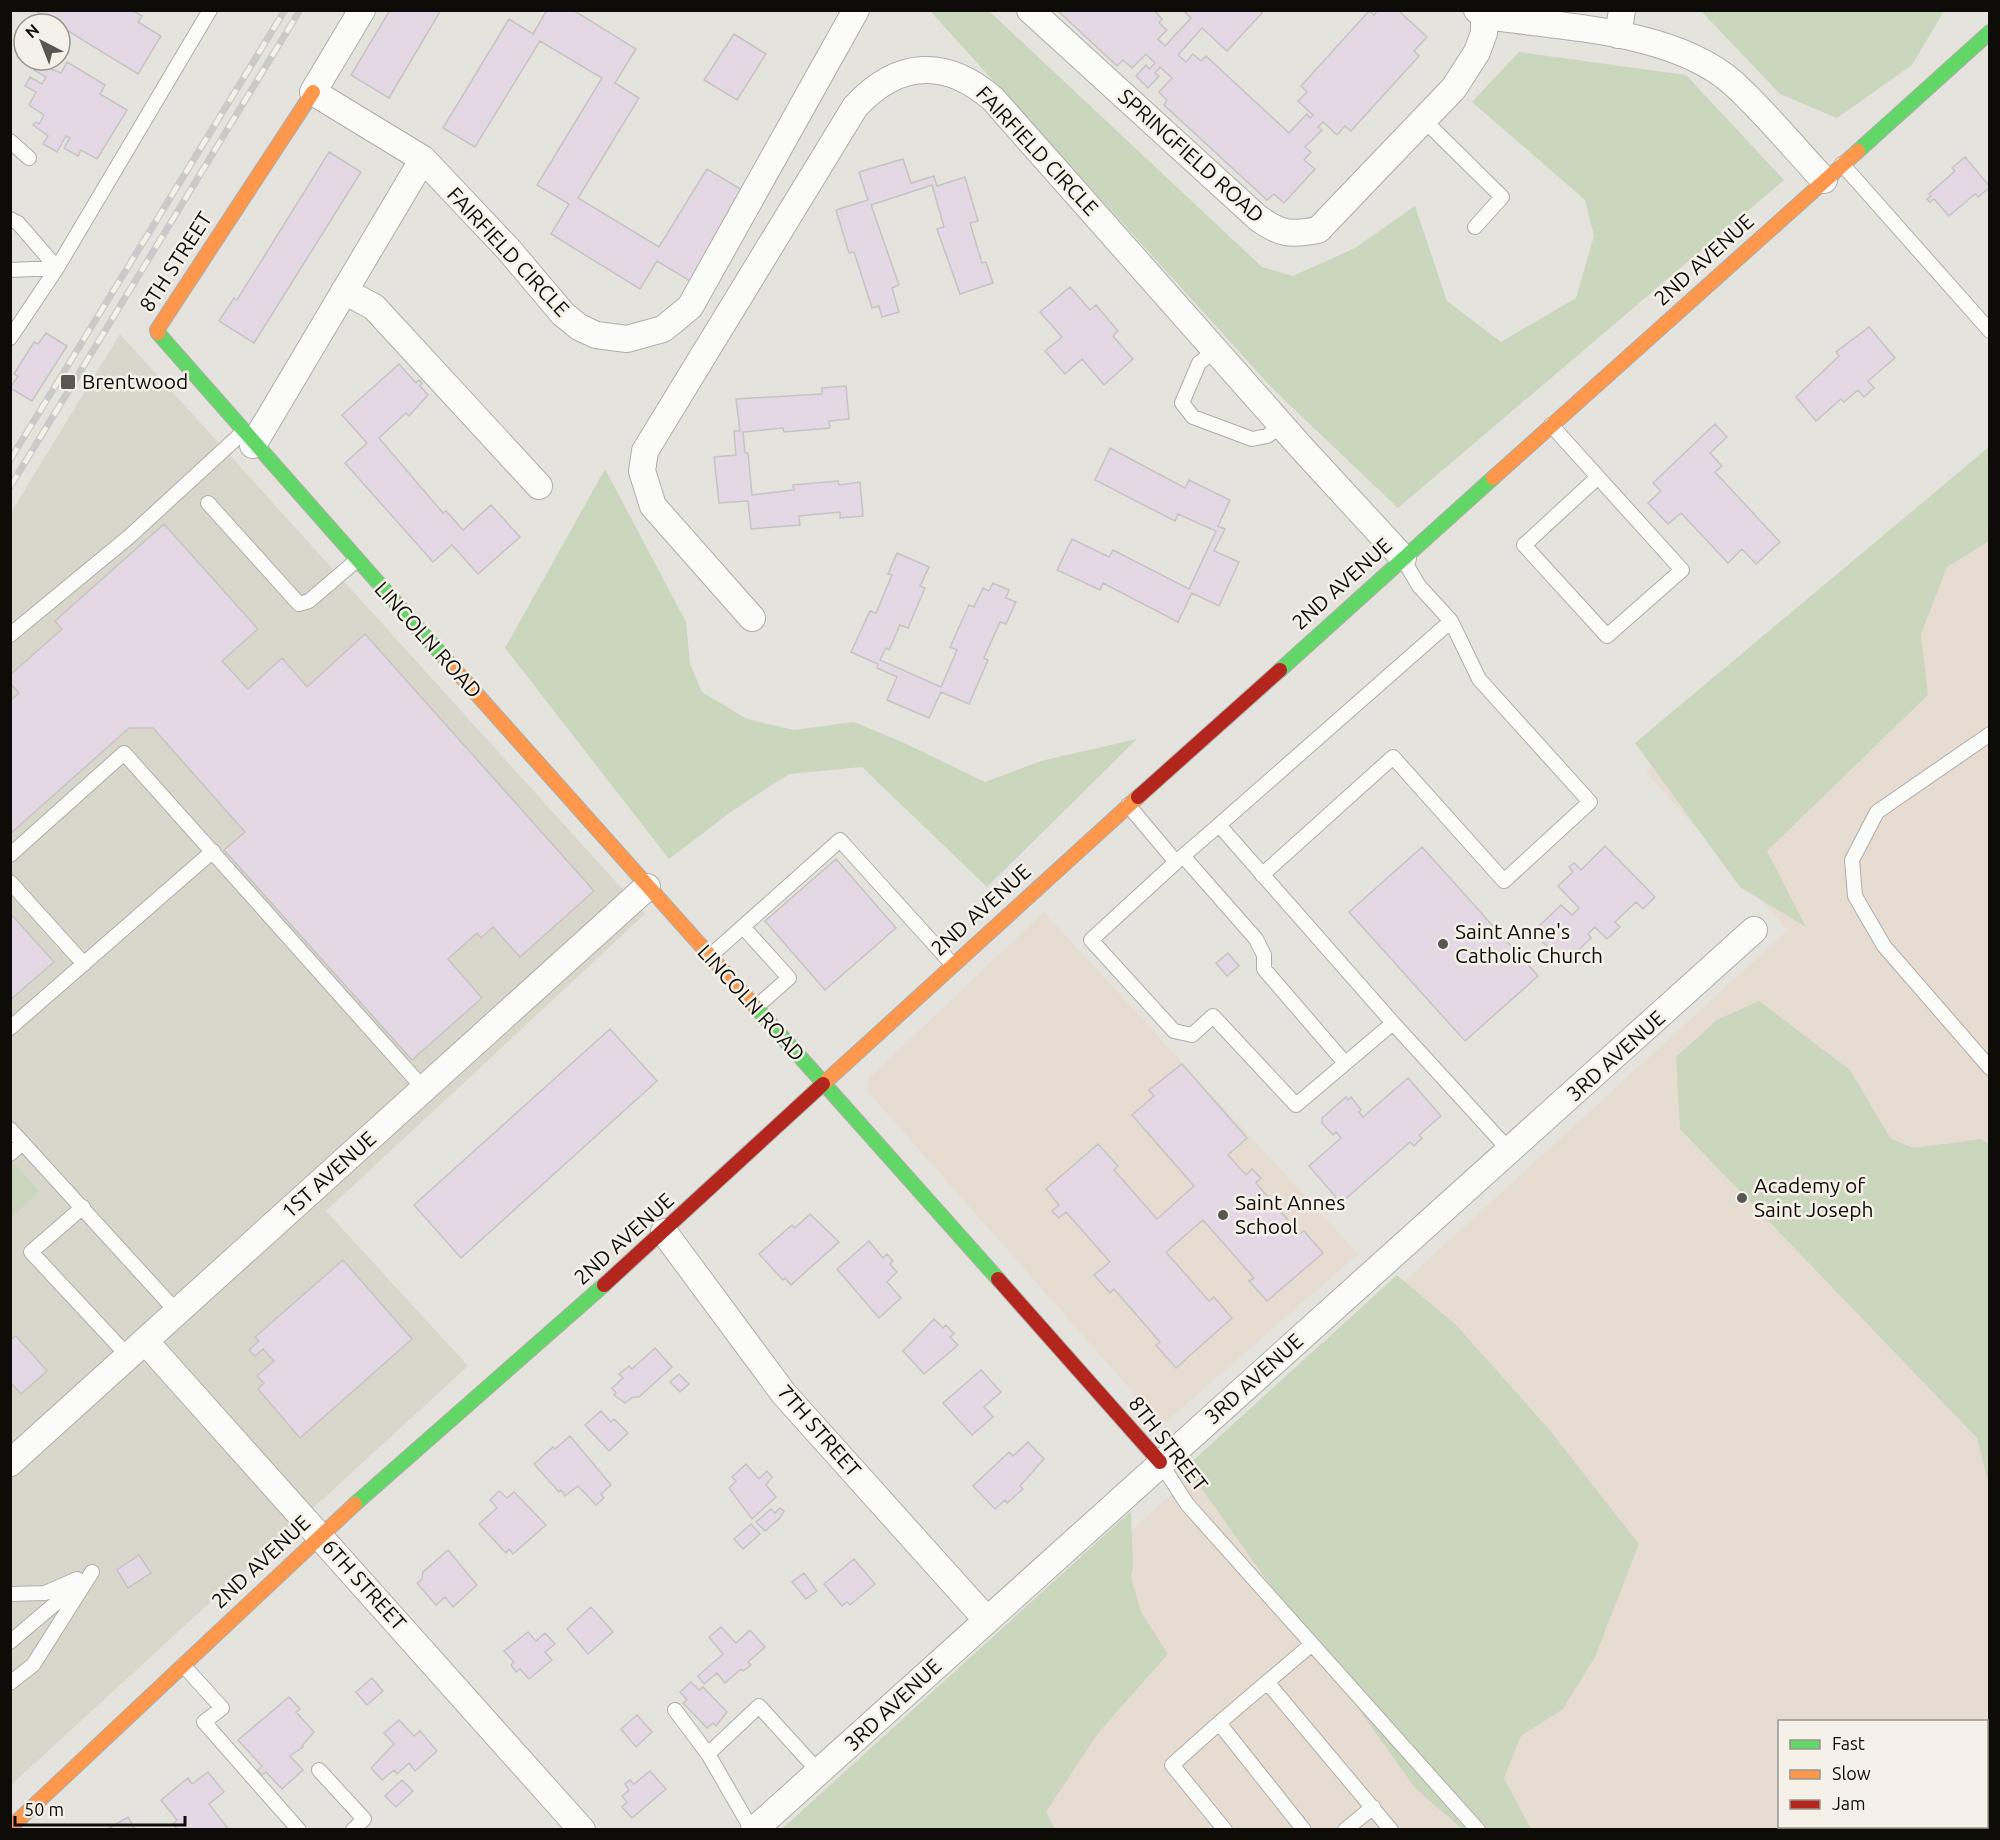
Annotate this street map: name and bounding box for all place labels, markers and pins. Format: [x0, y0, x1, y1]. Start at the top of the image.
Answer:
place label: Brentwood [82, 369, 188, 393]
marker: Brentwood [59, 373, 77, 391]
place label: Saint Anne's Catholic Church [1455, 919, 1603, 967]
marker: Saint Anne's Catholic Church [1436, 937, 1450, 951]
place label: Academy of Saint Joseph [1754, 1173, 1874, 1221]
place label: Saint Annes School [1235, 1190, 1345, 1238]
marker: Academy of Saint Joseph [1735, 1191, 1749, 1205]
marker: Saint Annes School [1216, 1208, 1230, 1222]

